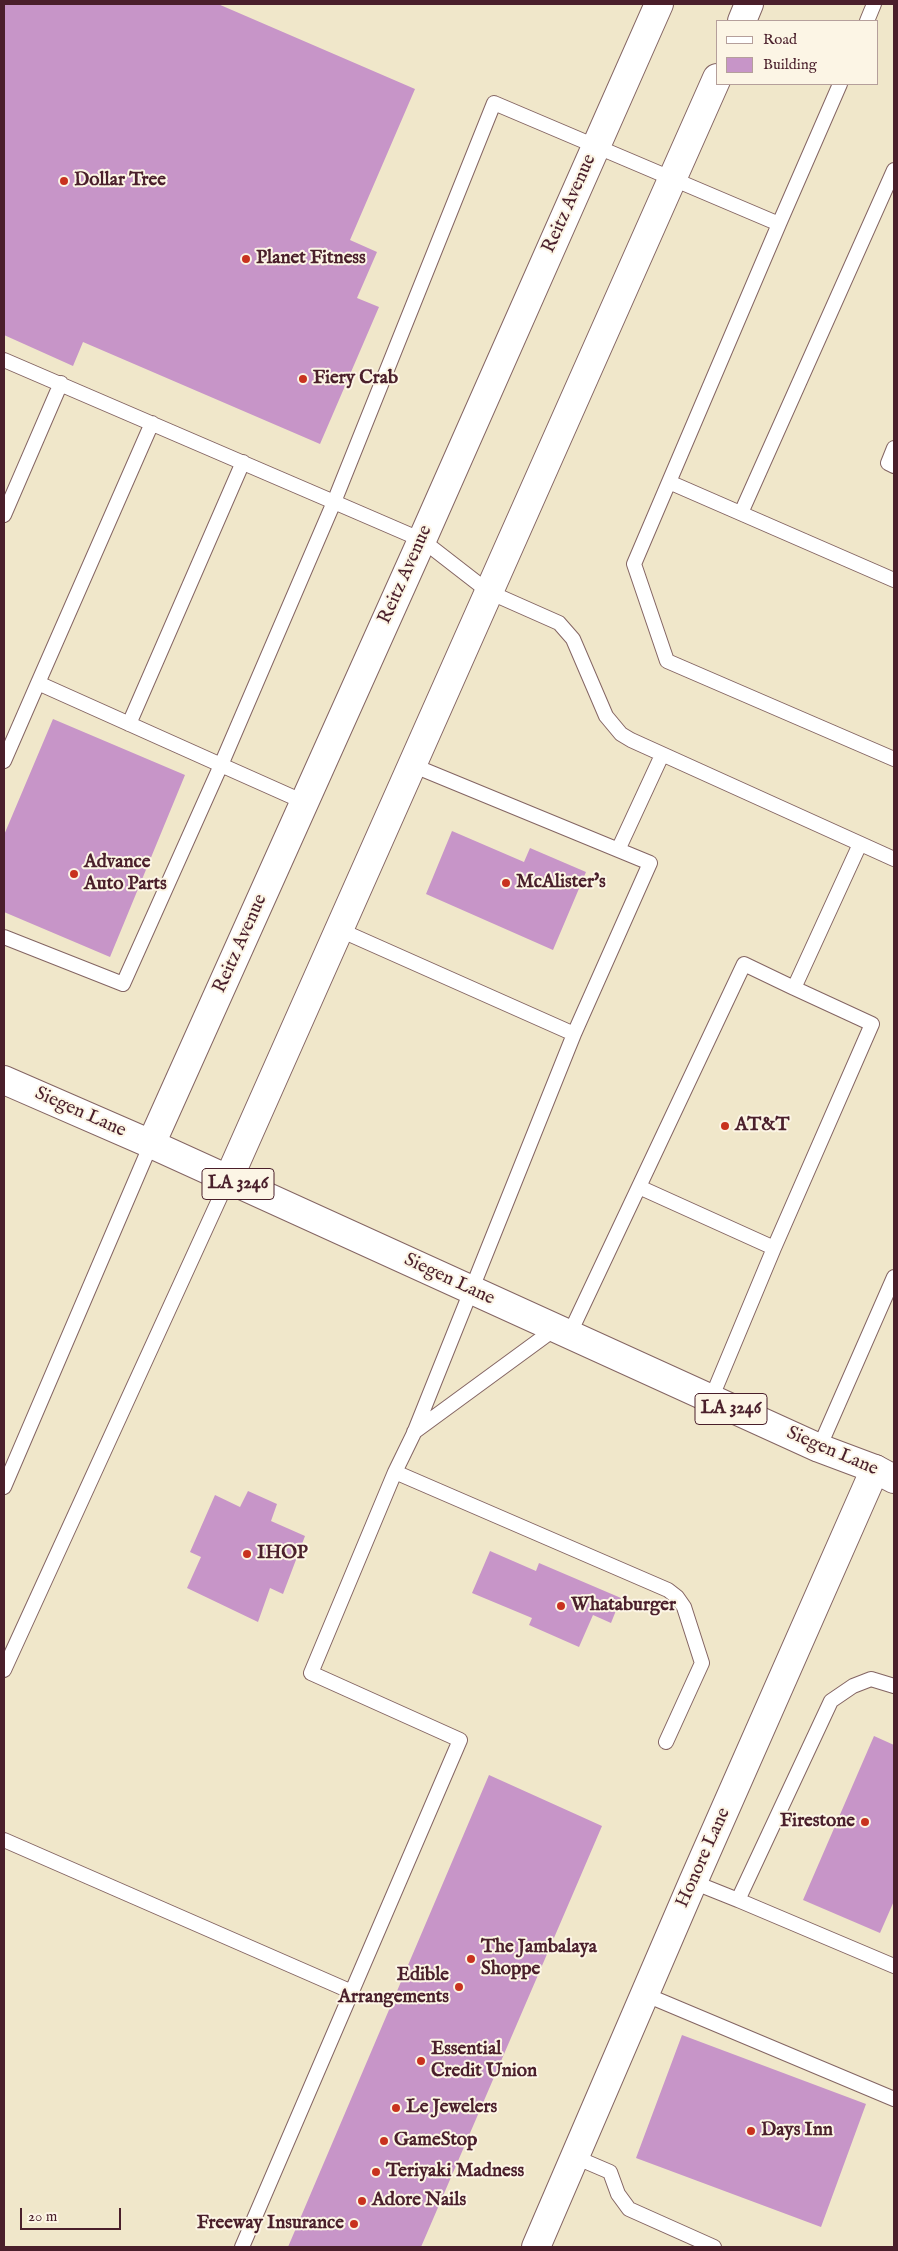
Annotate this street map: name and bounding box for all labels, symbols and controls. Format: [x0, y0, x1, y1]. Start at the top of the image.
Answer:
legend [716, 20, 878, 85]
text: Road [763, 30, 797, 49]
text: Building [763, 55, 817, 74]
street label: Reitz Avenue [538, 151, 602, 257]
place label: Dollar Tree [74, 170, 166, 192]
marker: Dollar Tree [58, 175, 70, 187]
place label: Planet Fitness [256, 248, 366, 270]
marker: Planet Fitness [240, 253, 252, 265]
place label: Fiery Crab [313, 368, 398, 390]
marker: Fiery Crab [297, 373, 309, 385]
street label: Reitz Avenue [374, 522, 438, 628]
place label: Advance Auto Parts [84, 852, 167, 896]
marker: Advance Auto Parts [68, 868, 80, 880]
place label: McAlister's [516, 872, 606, 894]
marker: McAlister's [500, 877, 512, 889]
street label: Reitz Avenue [209, 891, 273, 997]
street label: Siegen Lane [31, 1083, 129, 1143]
place label: AT&T [735, 1115, 789, 1137]
marker: AT&T [719, 1120, 731, 1132]
road number: LA 3246 [202, 1168, 274, 1200]
street label: Siegen Lane [400, 1249, 498, 1311]
road number: LA 3246 [695, 1394, 767, 1425]
street label: Siegen Lane [783, 1422, 881, 1482]
place label: IHOP [257, 1543, 308, 1565]
marker: IHOP [241, 1548, 253, 1560]
place label: Whataburger [571, 1595, 676, 1617]
marker: Whataburger [555, 1600, 567, 1612]
street label: Honore Lane [672, 1805, 736, 1911]
place label: Firestone [780, 1811, 855, 1833]
marker: Firestone [859, 1816, 871, 1828]
place label: The Jambalaya Shoppe [481, 1937, 597, 1981]
marker: The Jambalaya Shoppe [465, 1953, 477, 1965]
place label: Edible Arrangements [338, 1965, 449, 2009]
marker: Edible Arrangements [453, 1981, 465, 1993]
place label: Essential Credit Union [431, 2039, 537, 2083]
marker: Essential Credit Union [415, 2055, 427, 2067]
place label: Le Jewelers [406, 2097, 497, 2119]
marker: Le Jewelers [390, 2102, 402, 2114]
place label: Days Inn [761, 2120, 833, 2142]
marker: Days Inn [745, 2125, 757, 2137]
place label: GameStop [394, 2130, 477, 2152]
marker: GameStop [378, 2135, 390, 2147]
place label: Teriyaki Madness [386, 2161, 524, 2183]
marker: Teriyaki Madness [370, 2166, 382, 2178]
place label: Adore Nails [372, 2190, 466, 2212]
marker: Adore Nails [356, 2195, 368, 2207]
scale bar [22, 2198, 124, 2230]
text: 20 m [28, 2207, 57, 2226]
place label: Freeway Insurance [197, 2213, 344, 2235]
marker: Freeway Insurance [348, 2218, 360, 2230]

